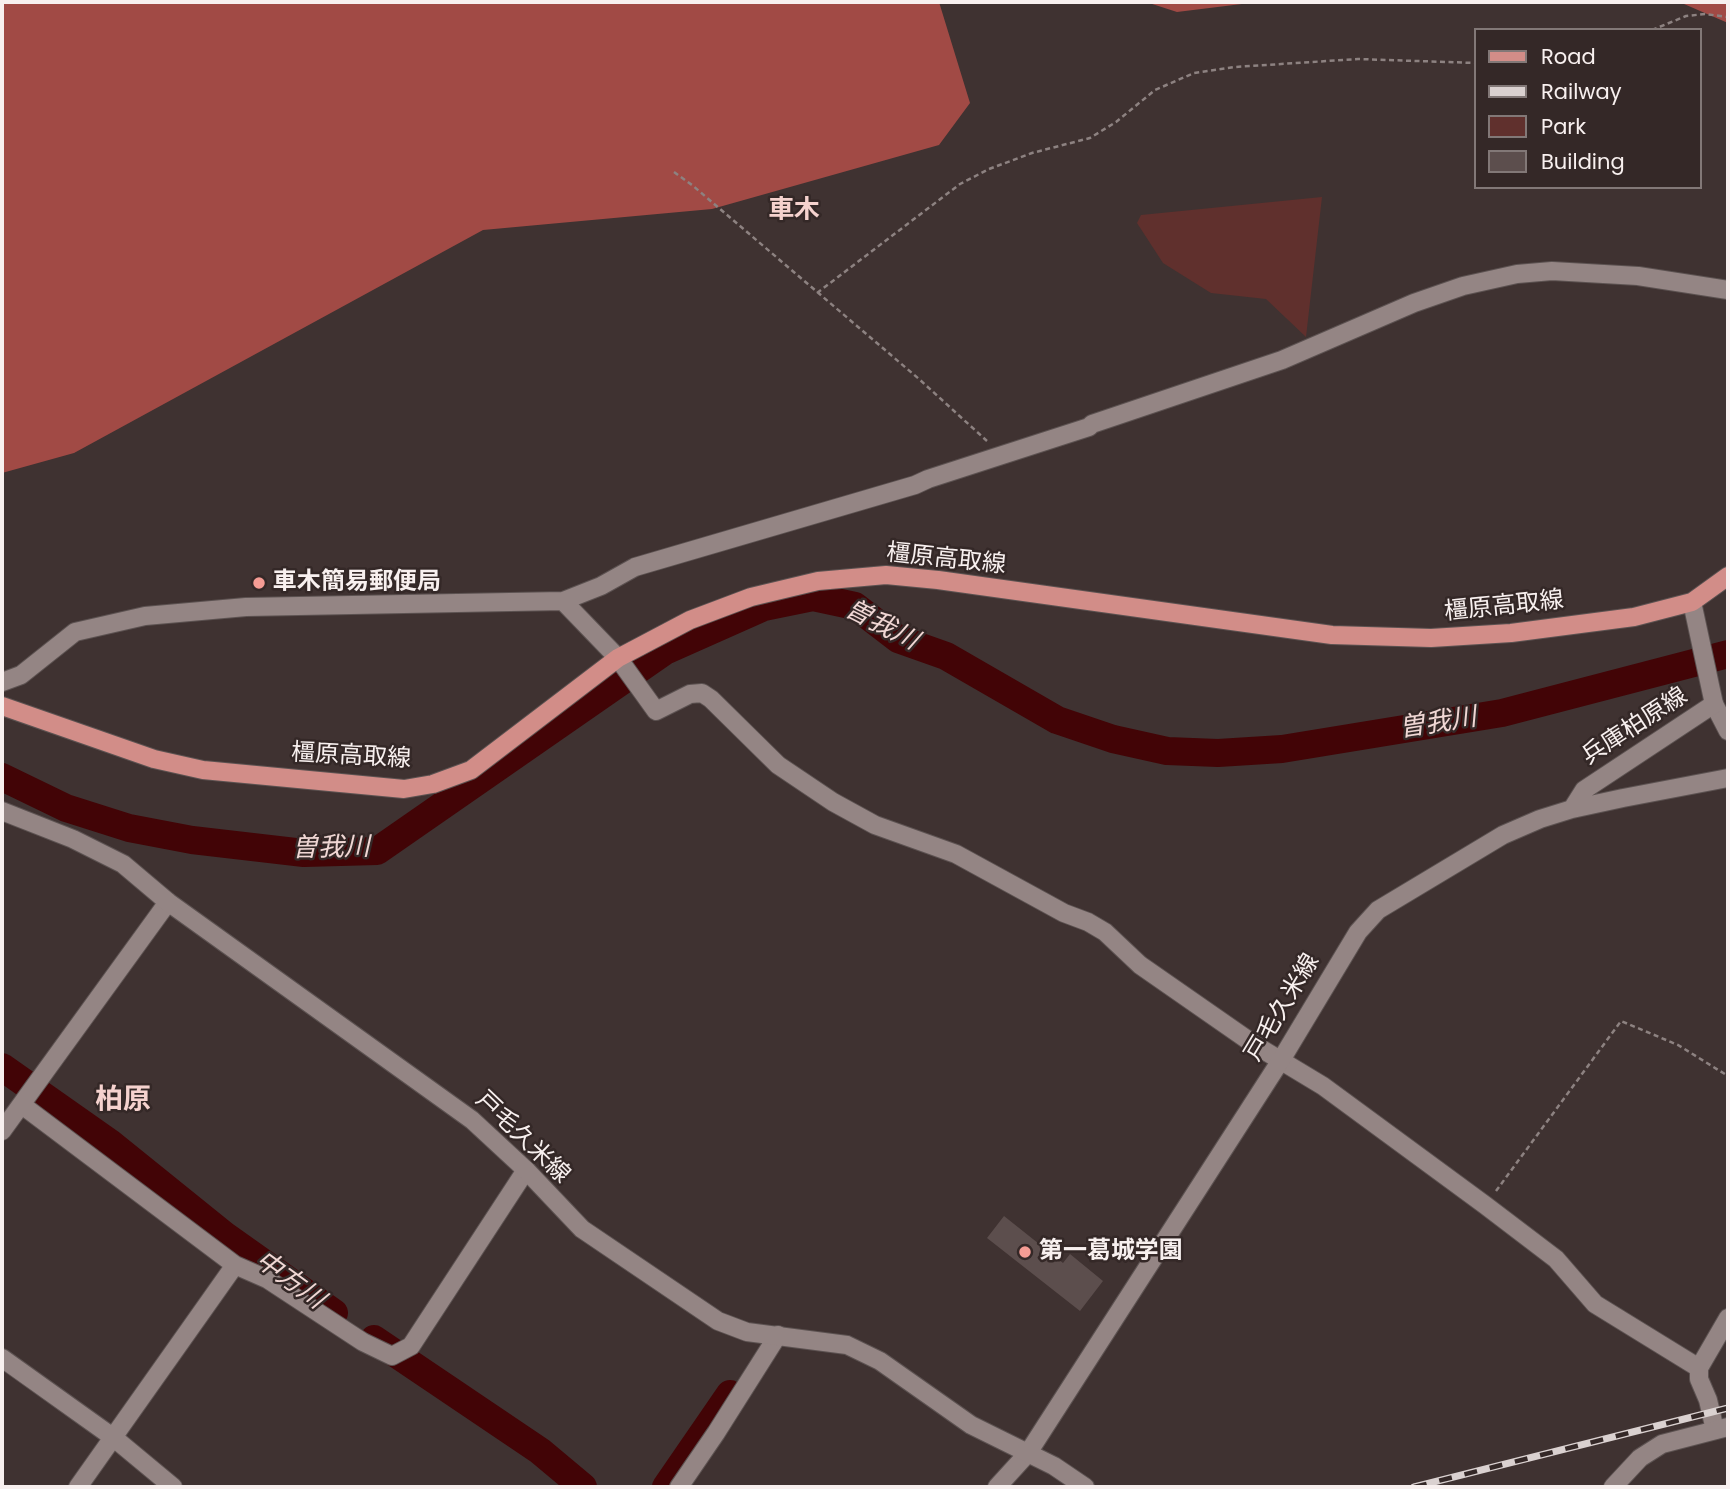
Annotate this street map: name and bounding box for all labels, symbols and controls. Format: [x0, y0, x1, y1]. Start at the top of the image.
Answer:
legend [1474, 28, 1702, 189]
text: Road [1541, 42, 1596, 71]
text: Railway [1541, 77, 1622, 106]
text: Park [1541, 112, 1586, 141]
text: Building [1541, 147, 1625, 176]
district label: 車木 [768, 195, 820, 227]
street label: 橿原高取線 [885, 539, 1007, 581]
place label: 車木簡易郵便局 [273, 569, 441, 597]
marker: 車木簡易郵便局 [251, 575, 267, 591]
street label: 橿原高取線 [1443, 586, 1565, 628]
water label: 曽我川 [839, 594, 923, 658]
street label: 兵庫柏原線 [1577, 682, 1693, 772]
water label: 曽我川 [1397, 702, 1479, 746]
street label: 橿原高取線 [290, 739, 412, 775]
water label: 曽我川 [292, 833, 370, 865]
street label: 戸毛久米線 [1240, 949, 1326, 1067]
district label: 柏原 [95, 1084, 151, 1118]
street label: 戸毛久米線 [469, 1086, 575, 1190]
place label: 第一葛城学園 [1039, 1238, 1183, 1266]
marker: 第一葛城学園 [1017, 1244, 1033, 1260]
water label: 中方川 [248, 1245, 330, 1317]

